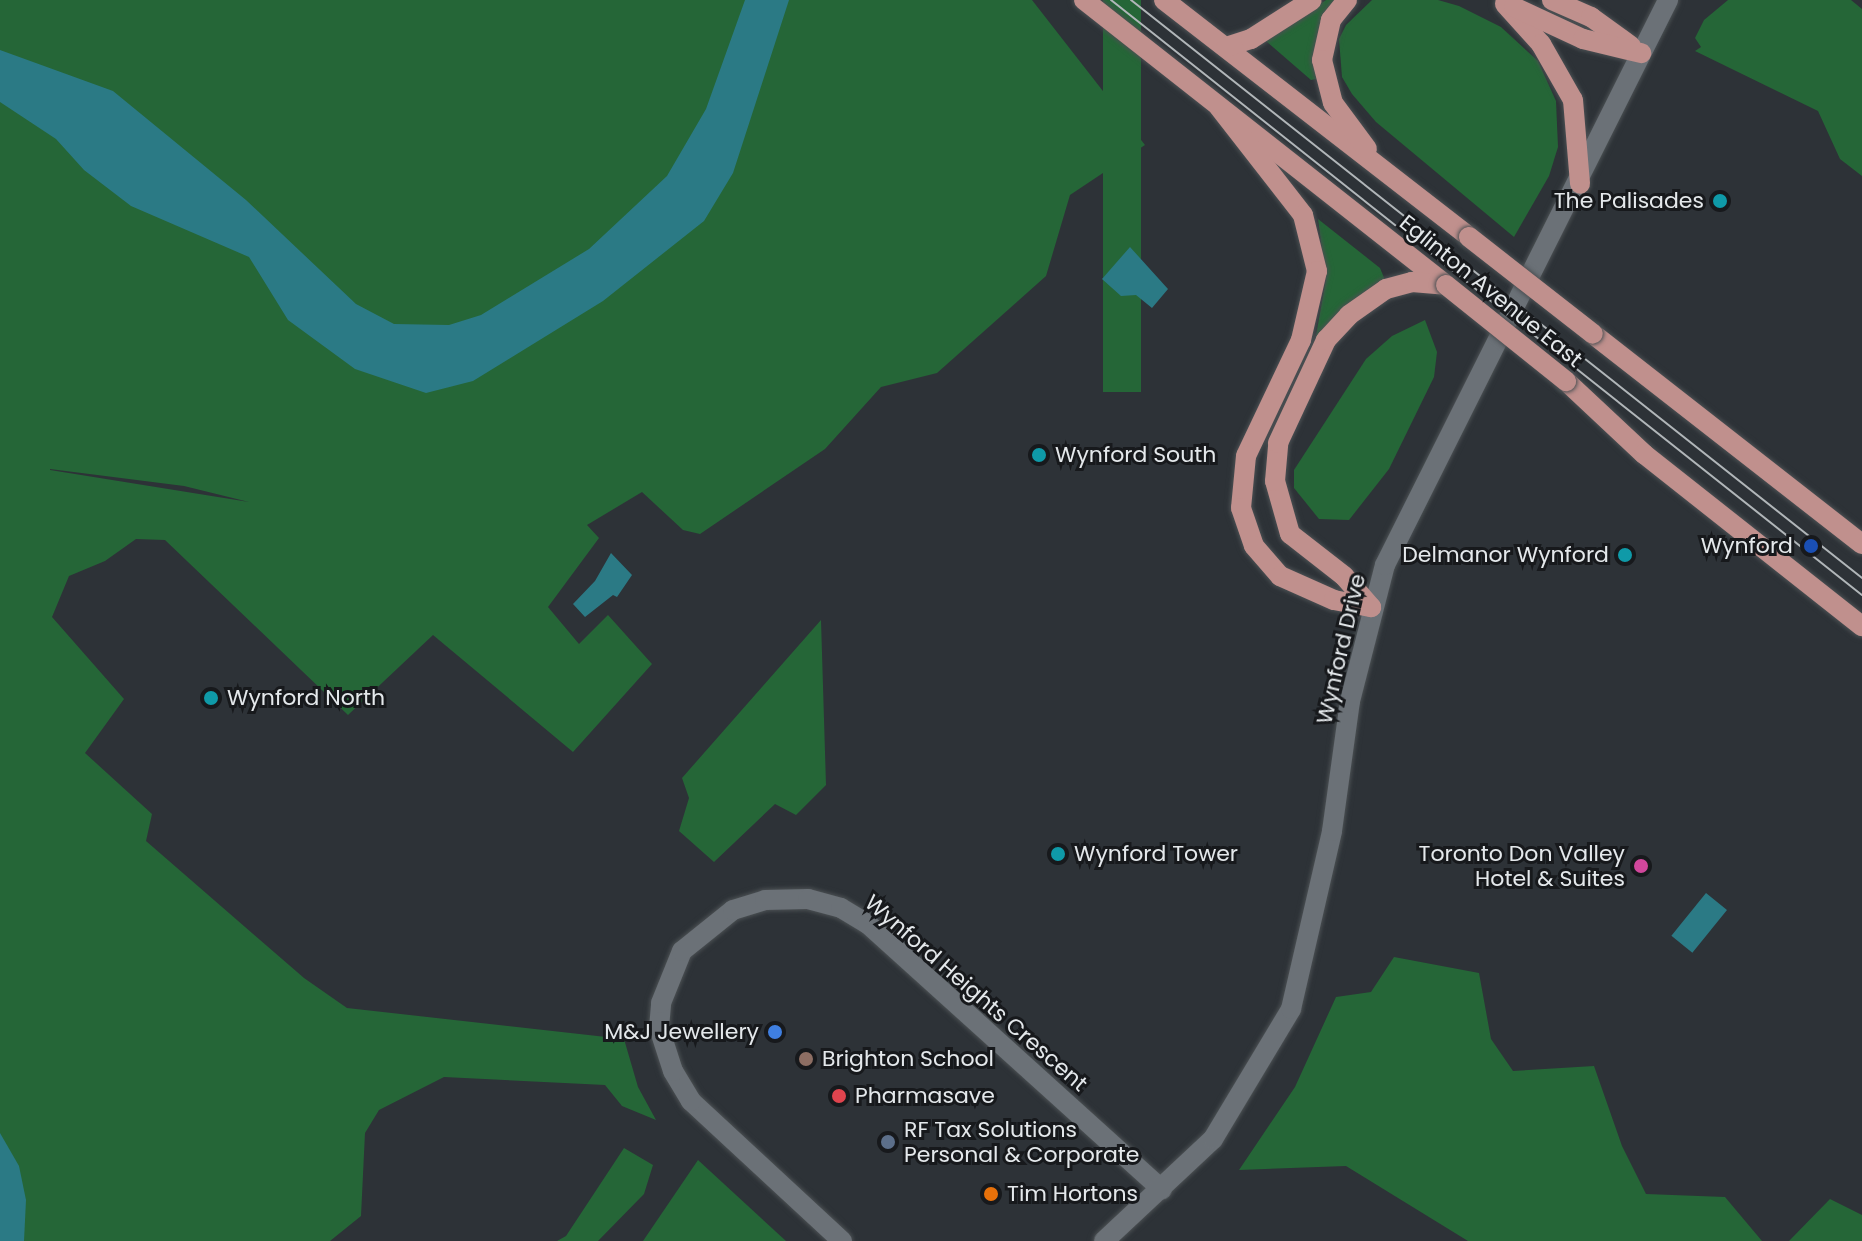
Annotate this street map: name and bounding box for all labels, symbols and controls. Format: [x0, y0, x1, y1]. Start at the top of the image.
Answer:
place label: The Palisades [1554, 188, 1704, 214]
marker: The Palisades [1711, 192, 1729, 210]
street label: Eglinton Avenue East [1394, 209, 1588, 373]
place label: Wynford South [1055, 442, 1216, 468]
marker: Wynford South [1030, 446, 1048, 464]
place label: Wynford [1701, 533, 1793, 559]
marker: Wynford [1800, 535, 1822, 557]
place label: Delmanor Wynford [1402, 542, 1609, 568]
marker: Delmanor Wynford [1616, 546, 1634, 564]
street label: Wynford Drive [1311, 571, 1371, 727]
place label: Wynford North [227, 685, 385, 711]
marker: Wynford North [202, 689, 220, 707]
place label: Toronto Don Valley Hotel & Suites [1419, 840, 1625, 892]
place label: Wynford Tower [1074, 841, 1238, 867]
marker: Wynford Tower [1049, 845, 1067, 863]
marker: Toronto Don Valley Hotel & Suites [1632, 857, 1650, 875]
street label: Wynford Heights Crescent [859, 889, 1093, 1097]
place label: M&J Jewellery [604, 1019, 759, 1045]
marker: M&J Jewellery [766, 1023, 784, 1041]
place label: Brighton School [822, 1046, 994, 1072]
marker: Brighton School [797, 1050, 815, 1068]
place label: Pharmasave [855, 1083, 995, 1109]
marker: Pharmasave [830, 1087, 848, 1105]
place label: RF Tax Solutions Personal & Corporate [904, 1116, 1139, 1168]
marker: RF Tax Solutions Personal & Corporate [879, 1133, 897, 1151]
place label: Tim Hortons [1007, 1181, 1138, 1207]
marker: Tim Hortons [982, 1185, 1000, 1203]

